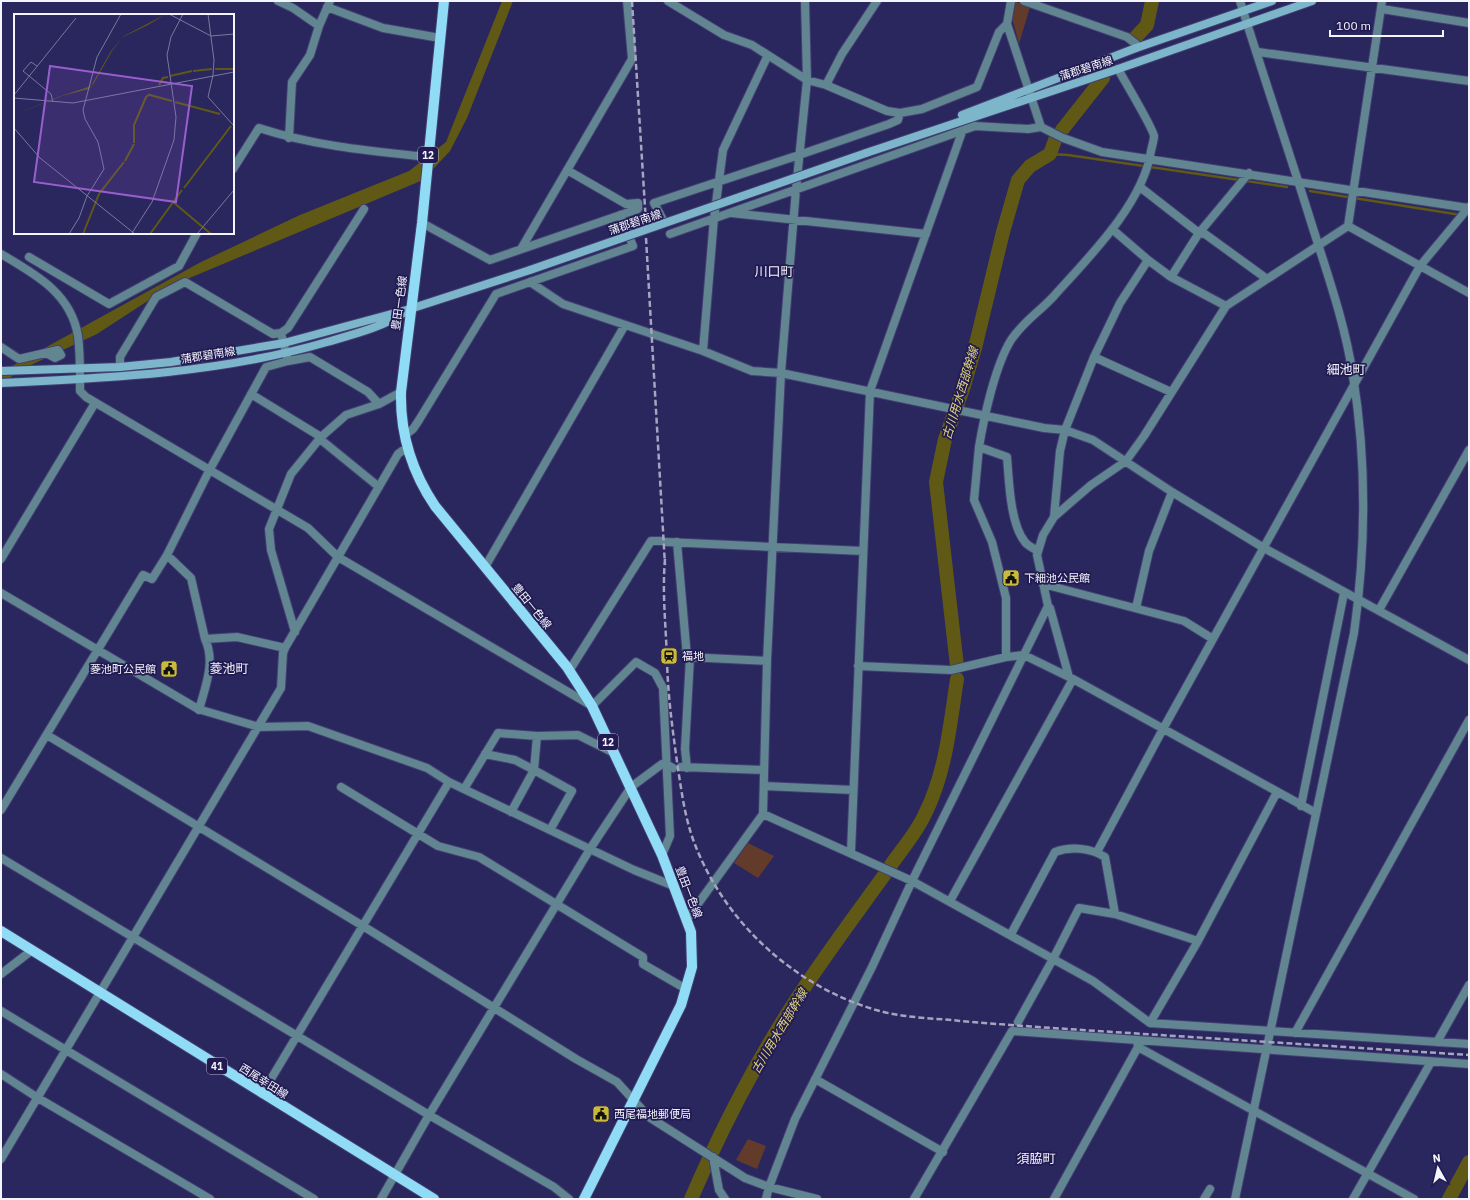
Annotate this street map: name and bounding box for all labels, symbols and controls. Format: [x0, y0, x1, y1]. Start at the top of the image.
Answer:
scale bar [1330, 12, 1443, 38]
inset map [14, 14, 234, 234]
text: 100 m [1336, 18, 1371, 33]
street label: 蒲郡碧南線 [1058, 53, 1114, 83]
road number: 12 [418, 147, 438, 163]
street label: 蒲郡碧南線 [607, 206, 663, 238]
district label: 川口町 [754, 263, 794, 280]
street label: 豊田一色線 [388, 275, 410, 331]
water label: 古川用水西部幹線 [939, 343, 982, 441]
street label: 蒲郡碧南線 [180, 344, 236, 366]
district label: 細池町 [1326, 361, 1366, 378]
public building icon: 下細池公民館 [1001, 568, 1021, 588]
place label: 下細池公民館 [1024, 571, 1090, 585]
street label: 豊田一色線 [509, 580, 555, 632]
station icon: 福地 [659, 646, 679, 666]
place label: 福地 [682, 649, 704, 663]
public building icon: 菱池町公民館 [159, 659, 179, 679]
district label: 菱池町 [209, 660, 249, 677]
place label: 菱池町公民館 [90, 662, 156, 676]
road number: 12 [598, 734, 618, 750]
street label: 豊田一色線 [673, 864, 705, 920]
water label: 古川用水西部幹線 [748, 984, 811, 1076]
road number: 41 [207, 1058, 227, 1074]
street label: 西尾幸田線 [237, 1060, 291, 1102]
public building icon: 西尾福地郵便局 [591, 1104, 611, 1124]
place label: 西尾福地郵便局 [614, 1107, 691, 1121]
north arrow [1418, 1148, 1458, 1188]
district label: 須脇町 [1016, 1150, 1056, 1167]
text: N [1432, 1151, 1442, 1166]

